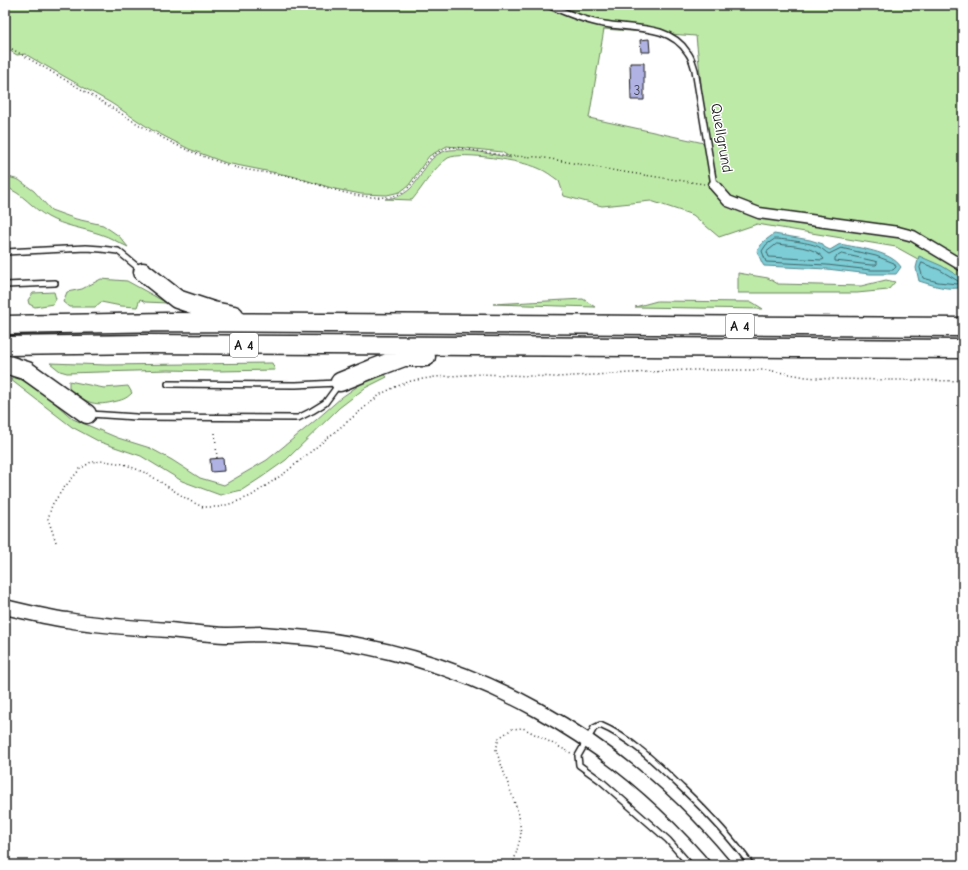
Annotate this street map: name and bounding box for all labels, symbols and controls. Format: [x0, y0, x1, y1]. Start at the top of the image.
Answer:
house number: 3 [634, 83, 640, 98]
street label: Quellgrund [707, 102, 737, 174]
road number: A 4 [726, 314, 754, 338]
road number: A 4 [230, 333, 258, 357]

